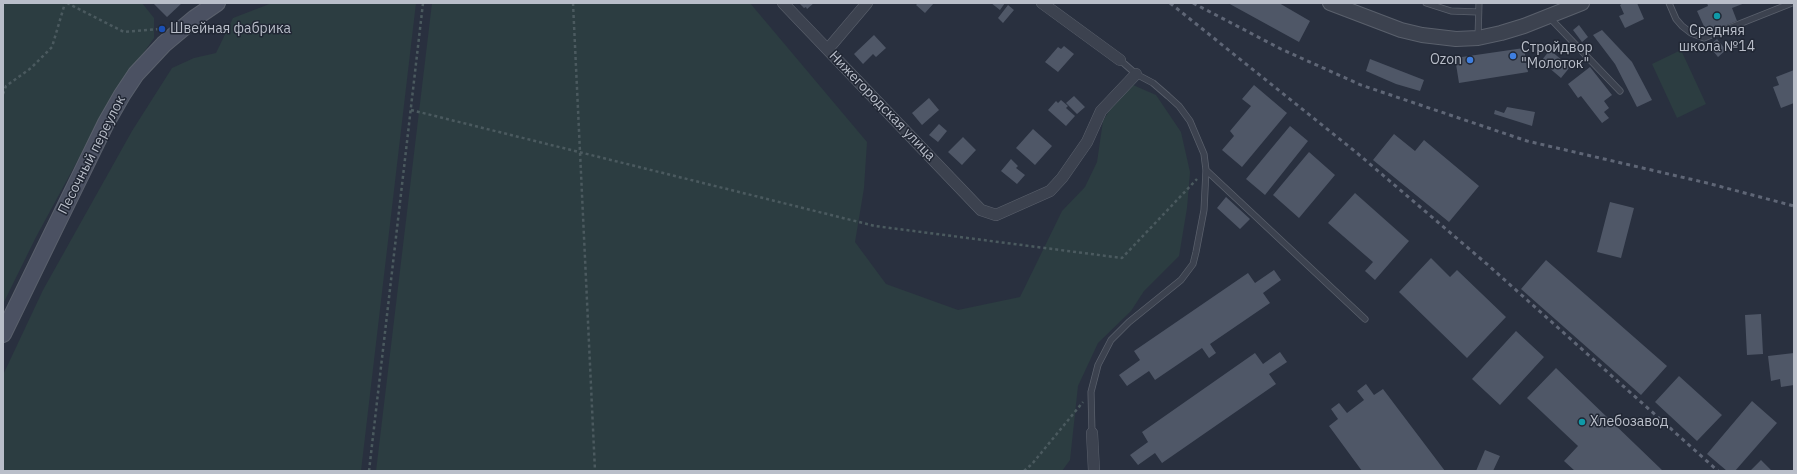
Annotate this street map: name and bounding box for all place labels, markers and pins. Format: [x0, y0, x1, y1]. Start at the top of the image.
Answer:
marker: Средняя школа №14 [1712, 11, 1722, 21]
place label: Швейная фабрика [170, 21, 291, 37]
place label: Средняя школа №14 [1679, 23, 1755, 56]
marker: Швейная фабрика [157, 24, 167, 34]
place label: Стройдвор "Молоток" [1521, 40, 1593, 72]
marker: Стройдвор "Молоток" [1508, 51, 1518, 61]
place label: Ozon [1430, 52, 1462, 68]
marker: Ozon [1465, 55, 1475, 65]
place label: Хлебозавод [1590, 414, 1668, 430]
marker: Хлебозавод [1577, 417, 1587, 427]

